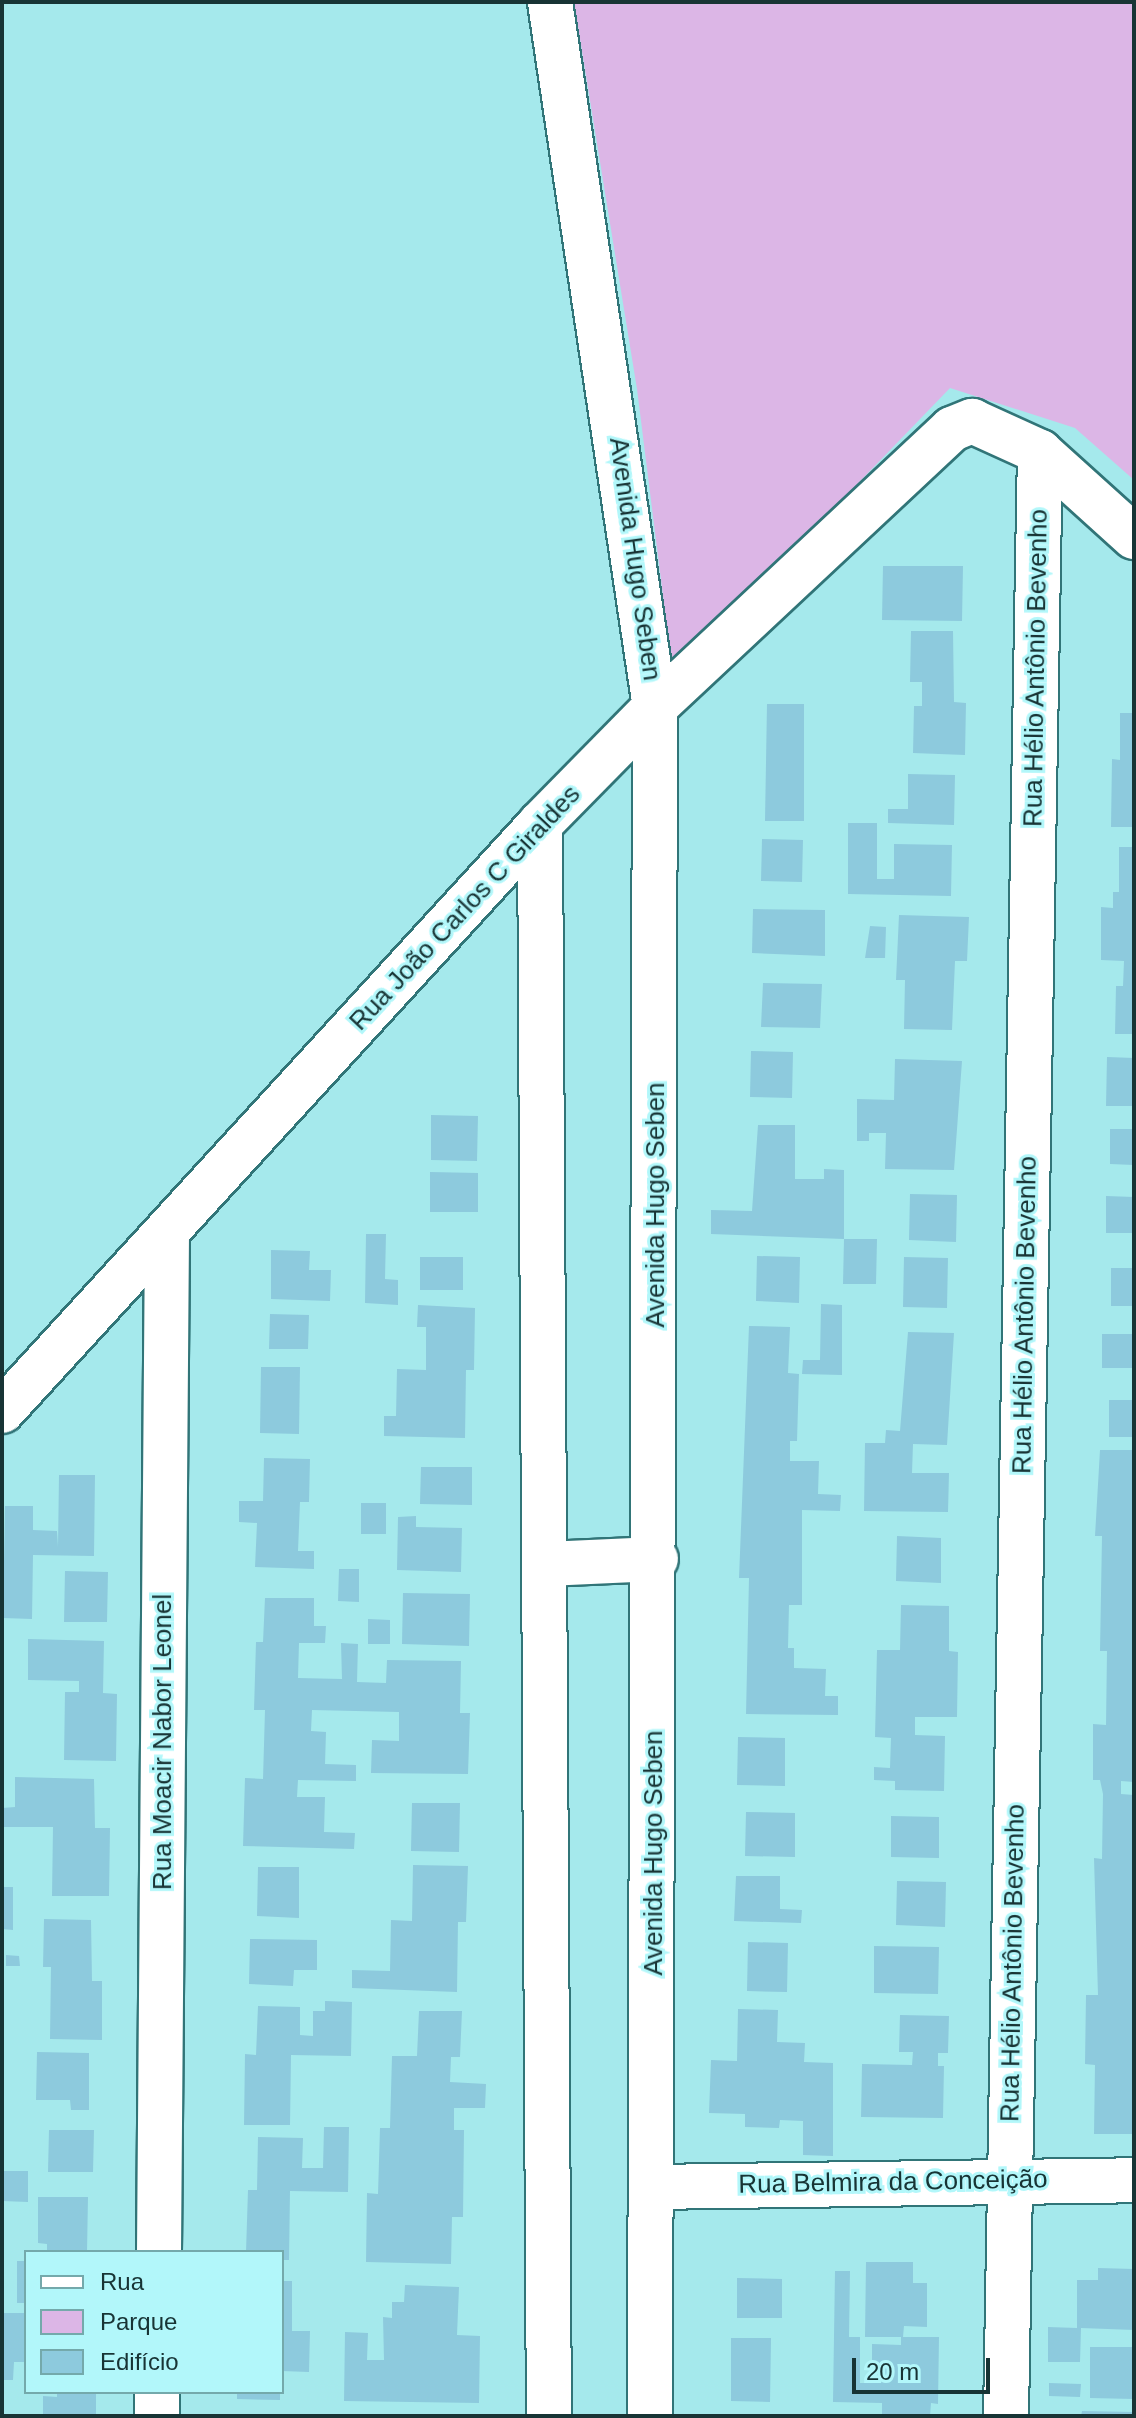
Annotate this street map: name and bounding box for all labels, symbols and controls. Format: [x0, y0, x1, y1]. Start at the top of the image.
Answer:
street label: Avenida Hugo Seben [602, 435, 668, 683]
street label: Rua Hélio Antônio Bevenho [1018, 508, 1054, 828]
street label: Rua João Carlos C Giraldes [343, 779, 587, 1037]
street label: Avenida Hugo Seben [640, 1082, 672, 1328]
street label: Rua Hélio Antônio Bevenho [1007, 1155, 1043, 1475]
street label: Rua Moacir Nabor Leonel [147, 1594, 179, 1890]
street label: Avenida Hugo Seben [638, 1730, 670, 1976]
street label: Rua Hélio Antônio Bevenho [995, 1803, 1031, 2123]
street label: Rua Belmira da Conceição [738, 2164, 1048, 2200]
legend [24, 2250, 284, 2394]
text: Rua [100, 2268, 144, 2295]
text: Parque [100, 2308, 177, 2335]
scale bar [856, 2342, 994, 2392]
text: Edifício [100, 2348, 179, 2375]
text: 20 m [866, 2358, 919, 2385]

